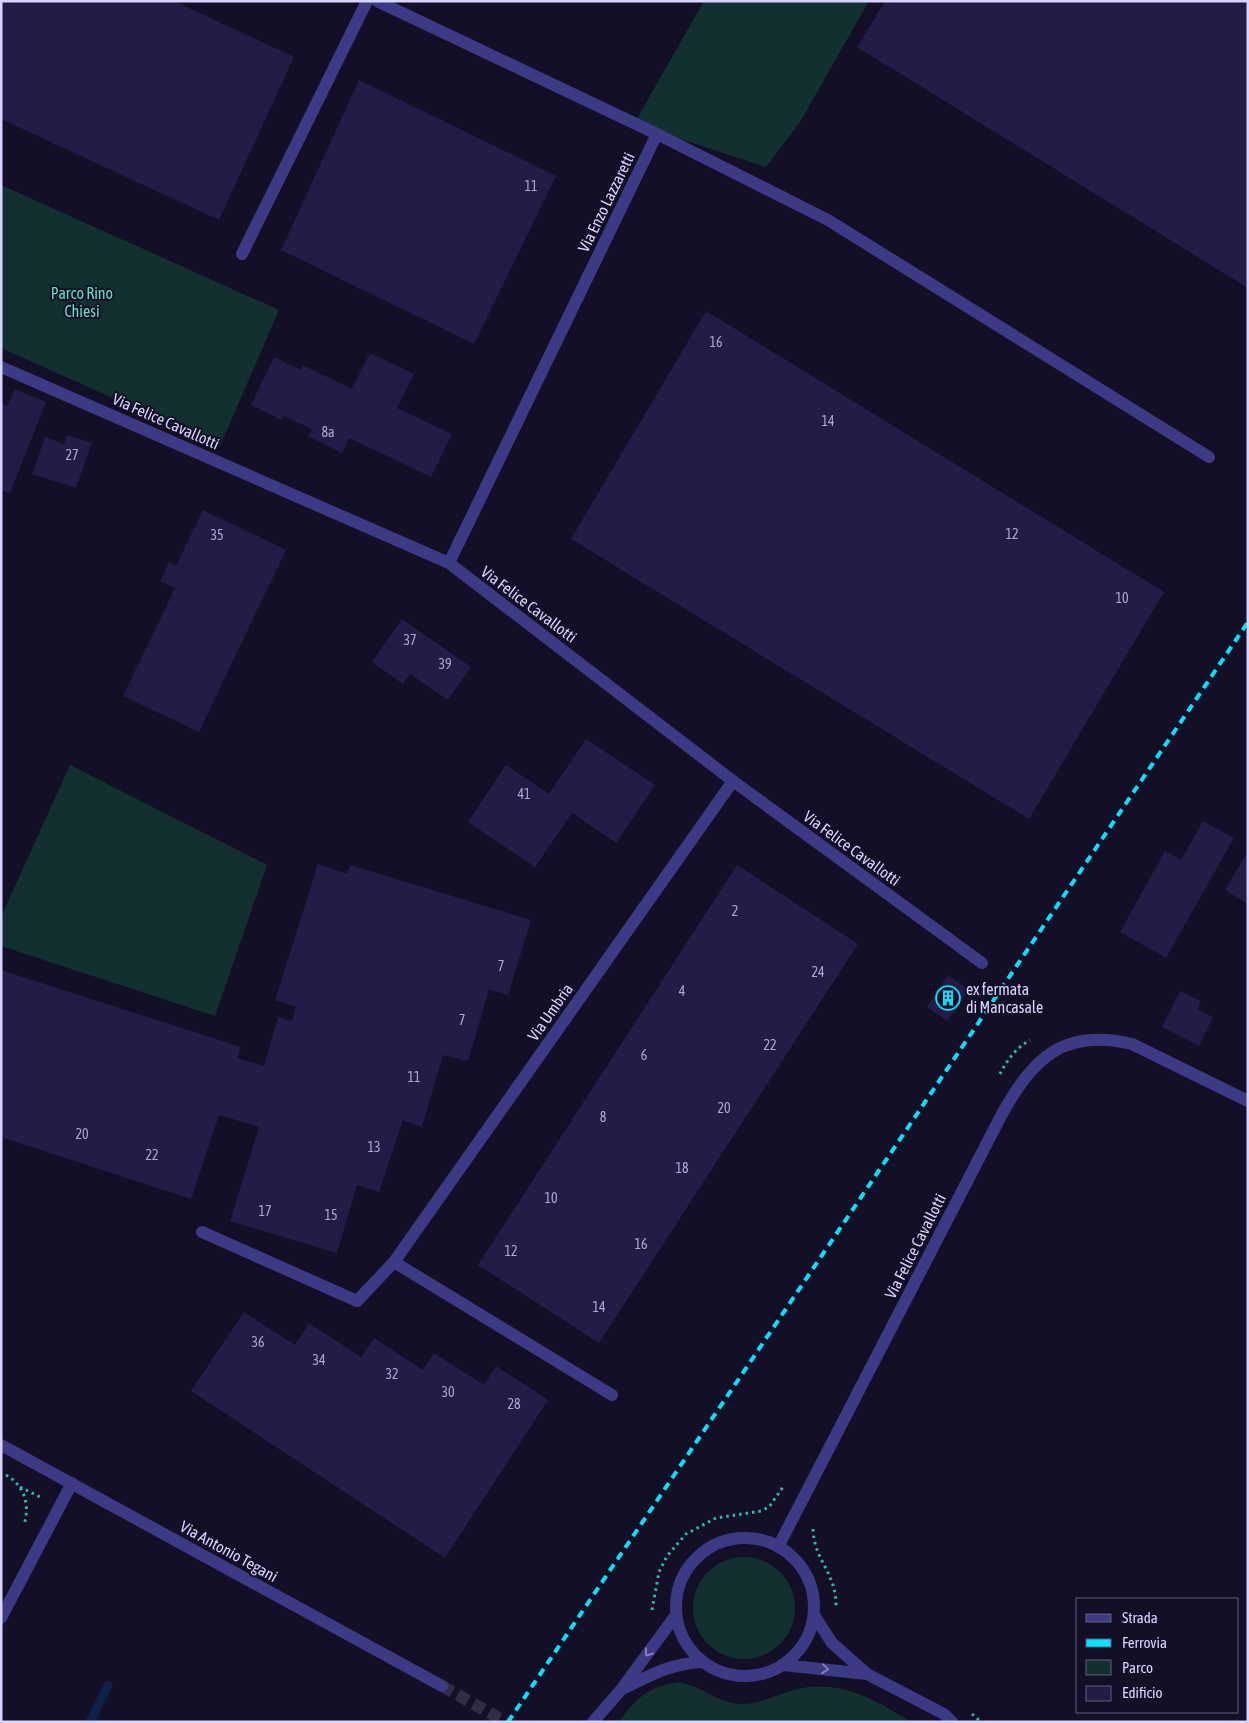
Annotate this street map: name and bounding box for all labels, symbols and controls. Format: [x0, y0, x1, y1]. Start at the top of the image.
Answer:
street label: Via Enzo Lazzaretti [574, 149, 638, 255]
house number: 11 [524, 178, 538, 194]
park label: Parco Rino Chiesi [51, 284, 113, 320]
house number: 16 [709, 334, 723, 350]
street label: Via Felice Cavallotti [110, 389, 222, 453]
house number: 14 [821, 413, 835, 429]
house number: 8a [321, 424, 335, 440]
house number: 27 [65, 447, 79, 463]
house number: 12 [1005, 526, 1019, 542]
house number: 35 [210, 527, 224, 543]
street label: Via Felice Cavallotti [478, 562, 580, 646]
house number: 10 [1115, 590, 1129, 606]
house number: 37 [403, 632, 417, 648]
house number: 39 [438, 656, 452, 672]
house number: 41 [517, 786, 531, 802]
street label: Via Felice Cavallotti [800, 807, 904, 889]
house number: 2 [732, 903, 738, 919]
house number: 7 [498, 958, 504, 974]
house number: 24 [811, 964, 825, 980]
street label: Via Umbria [524, 980, 576, 1044]
place label: ex fermata di Mancasale [966, 980, 1043, 1016]
house number: 4 [679, 983, 686, 999]
building icon: ex fermata di Mancasale [935, 985, 961, 1011]
house number: 7 [459, 1012, 465, 1028]
house number: 22 [763, 1037, 777, 1053]
house number: 6 [641, 1047, 648, 1063]
house number: 11 [407, 1069, 421, 1085]
house number: 20 [717, 1100, 731, 1116]
house number: 8 [600, 1109, 607, 1125]
house number: 20 [75, 1126, 89, 1142]
house number: 13 [367, 1139, 381, 1155]
house number: 22 [145, 1147, 159, 1163]
house number: 18 [675, 1160, 689, 1176]
house number: 10 [544, 1190, 558, 1206]
street label: Via Felice Cavallotti [881, 1191, 949, 1301]
house number: 17 [258, 1203, 272, 1219]
house number: 15 [324, 1207, 338, 1223]
house number: 16 [634, 1236, 648, 1252]
house number: 12 [504, 1243, 518, 1259]
house number: 14 [592, 1299, 606, 1315]
house number: 36 [251, 1334, 265, 1350]
house number: 34 [312, 1352, 326, 1368]
house number: 32 [385, 1366, 399, 1382]
house number: 30 [441, 1384, 455, 1400]
house number: 28 [507, 1396, 521, 1412]
street label: Via Antonio Tegani [177, 1517, 281, 1586]
legend [1076, 1598, 1239, 1713]
text: Strada [1122, 1609, 1158, 1626]
text: Ferrovia [1122, 1634, 1167, 1651]
one-way arrow [645, 1647, 654, 1657]
text: Parco [1122, 1659, 1153, 1676]
one-way arrow [821, 1663, 829, 1674]
text: Edificio [1122, 1684, 1163, 1701]

